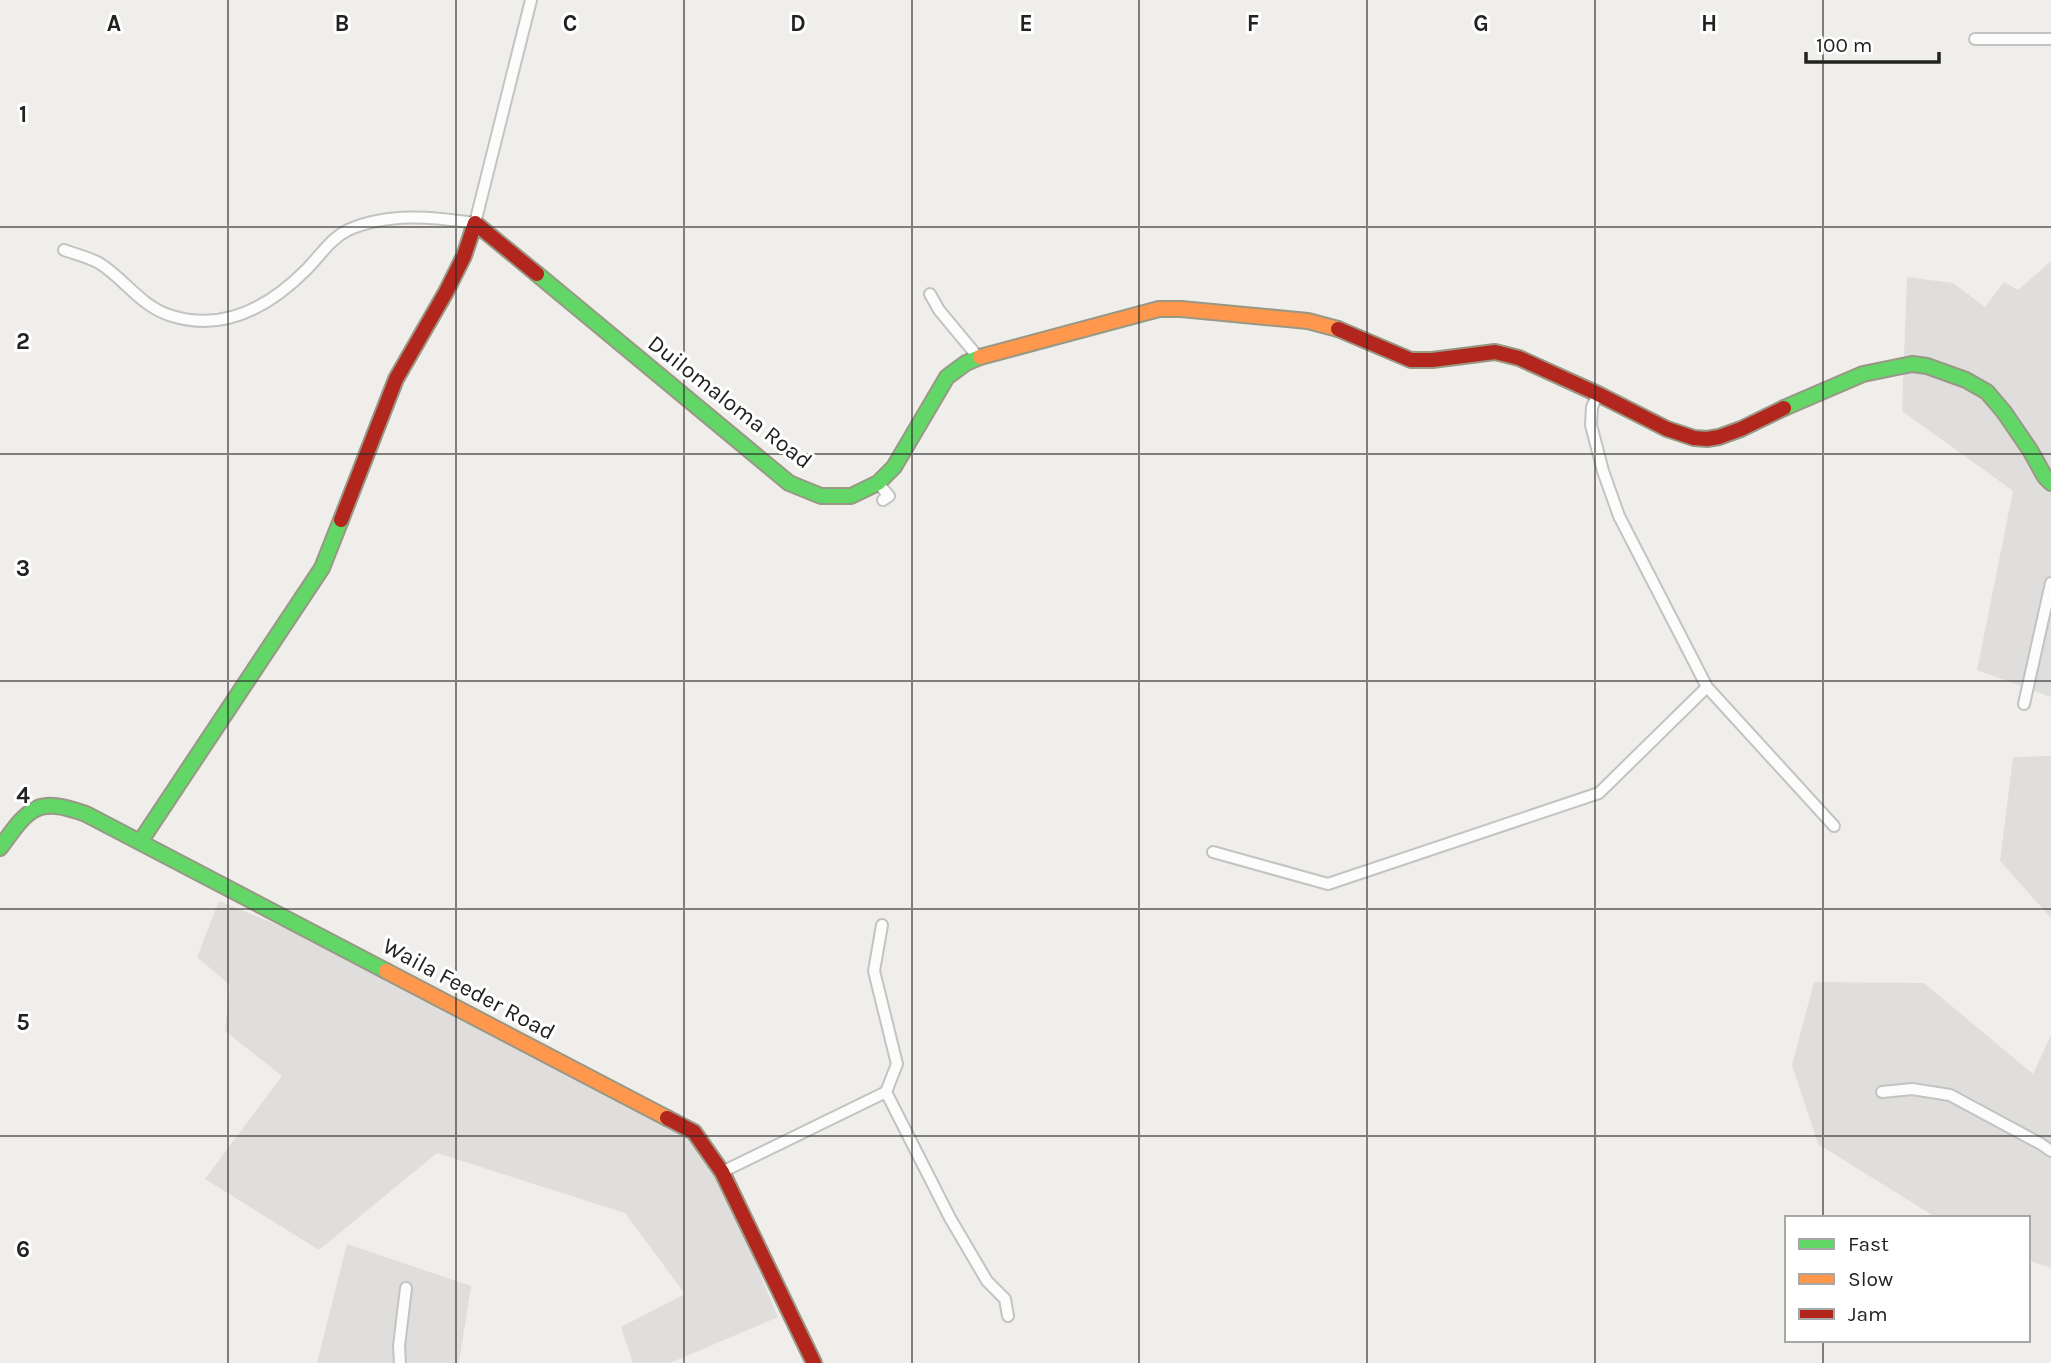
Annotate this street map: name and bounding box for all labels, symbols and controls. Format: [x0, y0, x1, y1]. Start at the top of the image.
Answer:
text: A [107, 10, 121, 37]
text: B [335, 10, 349, 37]
text: C [563, 10, 577, 37]
text: D [790, 10, 806, 37]
text: E [1019, 10, 1033, 37]
text: F [1247, 10, 1259, 37]
text: G [1473, 10, 1489, 37]
text: H [1701, 10, 1717, 37]
scale bar [1806, 21, 1939, 65]
text: 100 m [1816, 33, 1873, 57]
text: 1 [19, 101, 27, 128]
text: 2 [16, 328, 30, 355]
street label: Duilomaloma Road [643, 330, 817, 474]
text: 3 [16, 555, 30, 582]
text: 4 [16, 782, 30, 809]
street label: Waila Feeder Road [378, 932, 560, 1046]
text: 5 [16, 1009, 30, 1036]
legend [1785, 1216, 2030, 1342]
text: Fast [1848, 1232, 1889, 1256]
text: 6 [16, 1236, 30, 1263]
text: Slow [1848, 1267, 1893, 1291]
text: Jam [1848, 1302, 1888, 1326]

